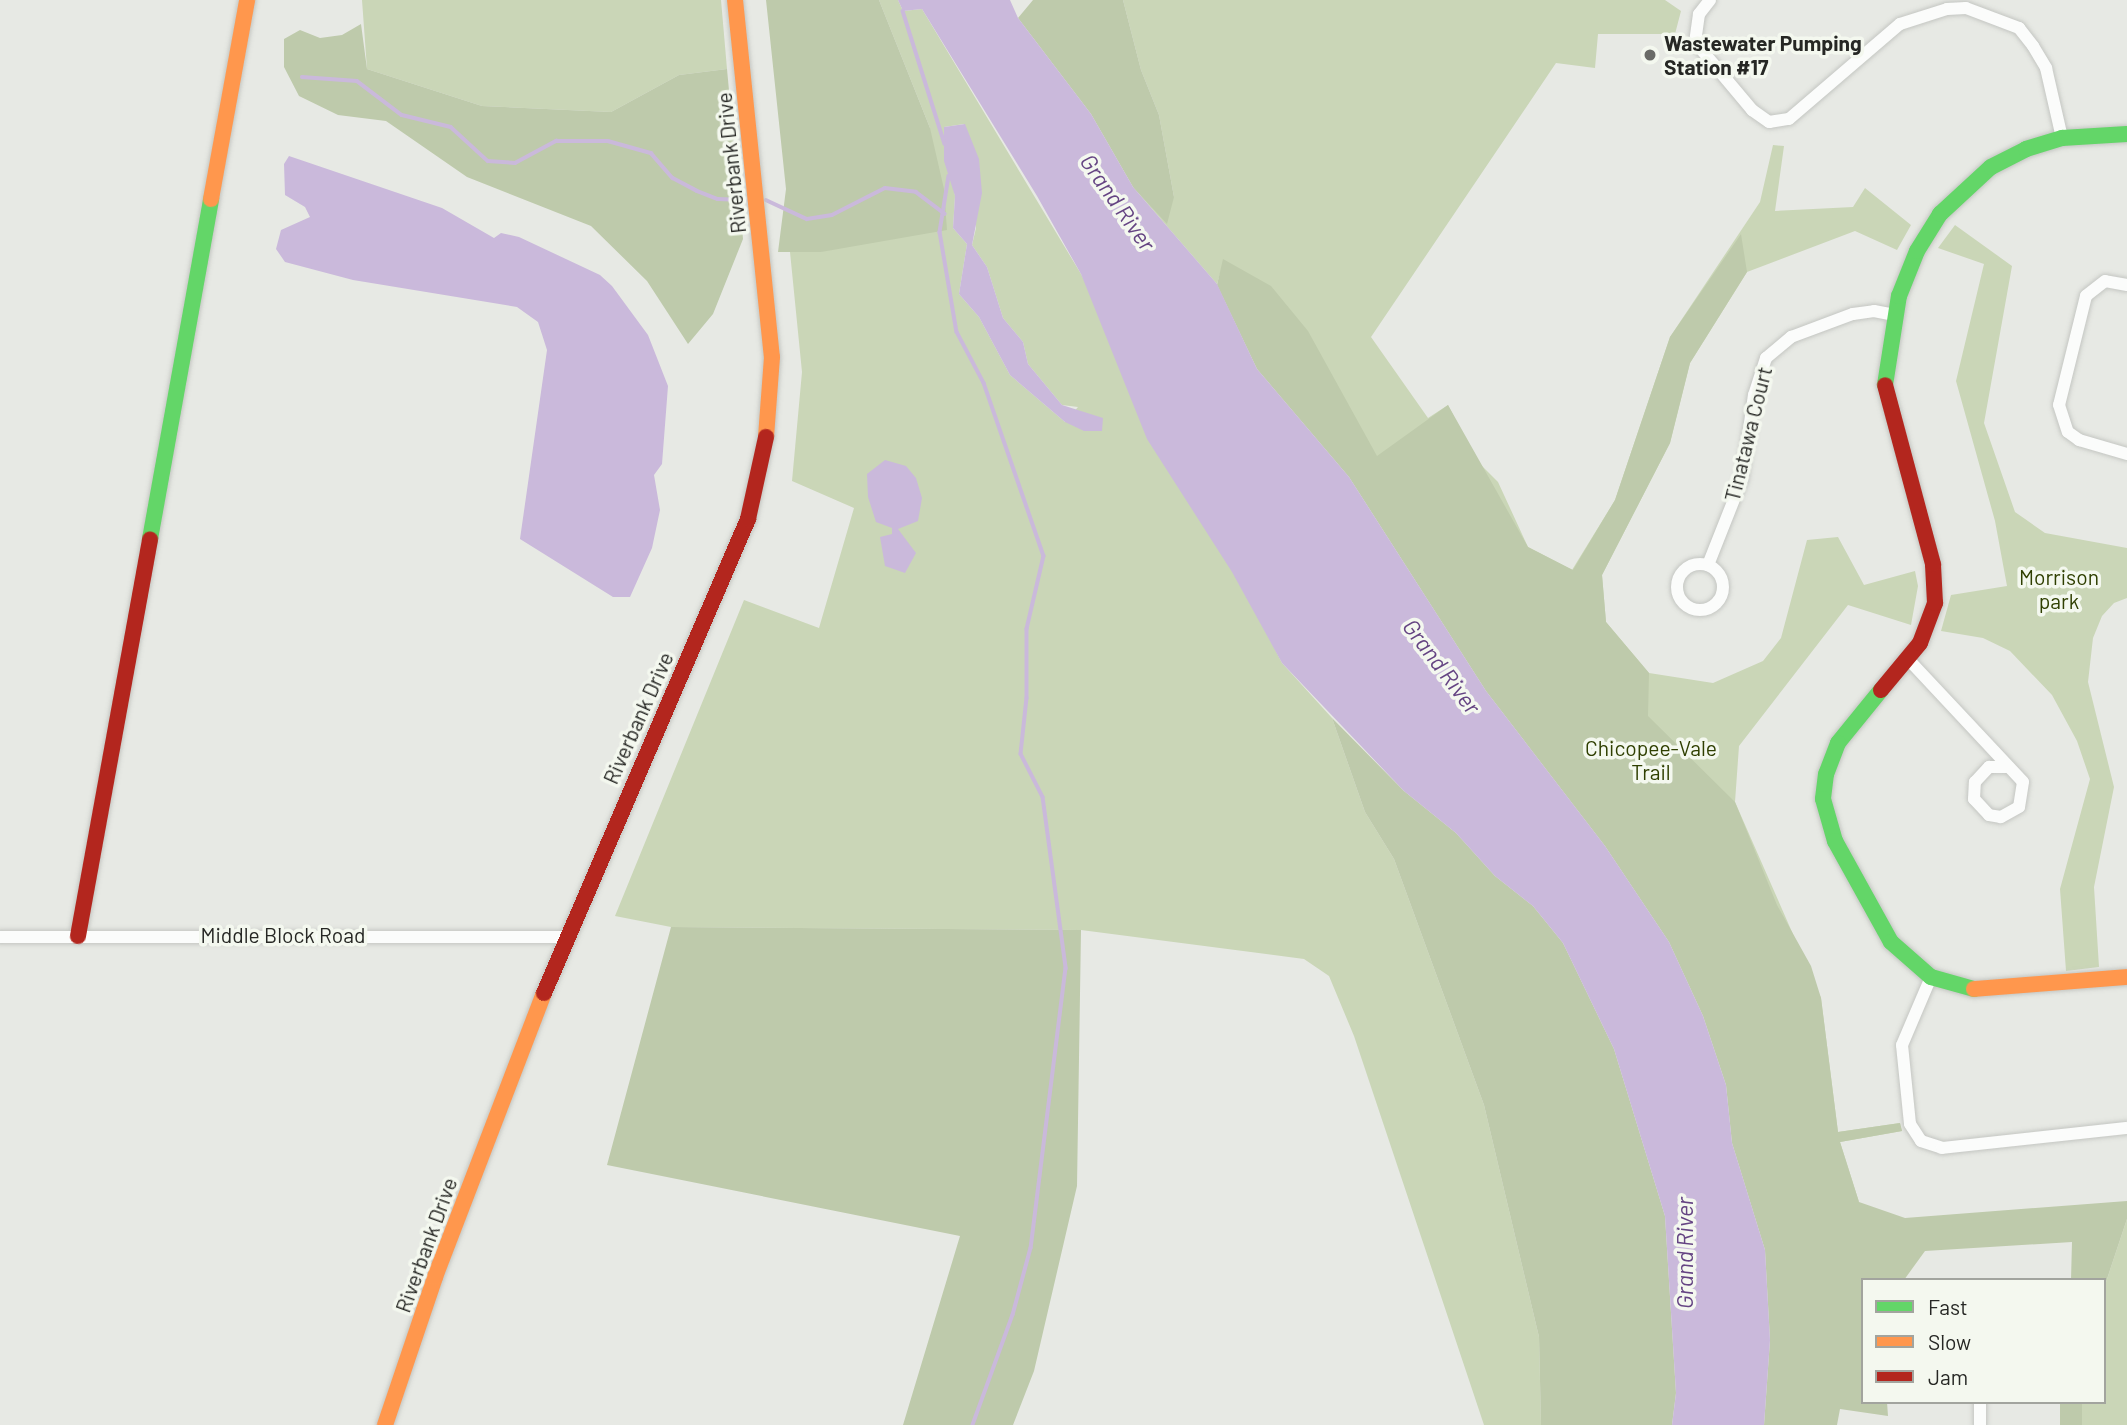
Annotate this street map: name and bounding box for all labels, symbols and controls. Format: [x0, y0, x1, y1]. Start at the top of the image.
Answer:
place label: Wastewater Pumping Station #17 [1664, 30, 1862, 80]
marker: Wastewater Pumping Station #17 [1642, 47, 1658, 63]
street label: Riverbank Drive [711, 91, 751, 235]
water label: Grand River [1075, 148, 1161, 256]
street label: Tinatawa Court [1719, 364, 1777, 504]
park label: Morrison park [2019, 564, 2099, 614]
water label: Grand River [1397, 613, 1487, 719]
street label: Riverbank Drive [598, 648, 678, 788]
park label: Chicopee-Vale Trail [1585, 735, 1717, 785]
street label: Middle Block Road [200, 922, 366, 948]
street label: Riverbank Drive [390, 1174, 462, 1316]
water label: Grand River [1670, 1197, 1698, 1309]
legend [1861, 1278, 2106, 1404]
text: Fast [1928, 1294, 1968, 1319]
text: Slow [1928, 1329, 1971, 1354]
text: Jam [1928, 1364, 1968, 1389]

